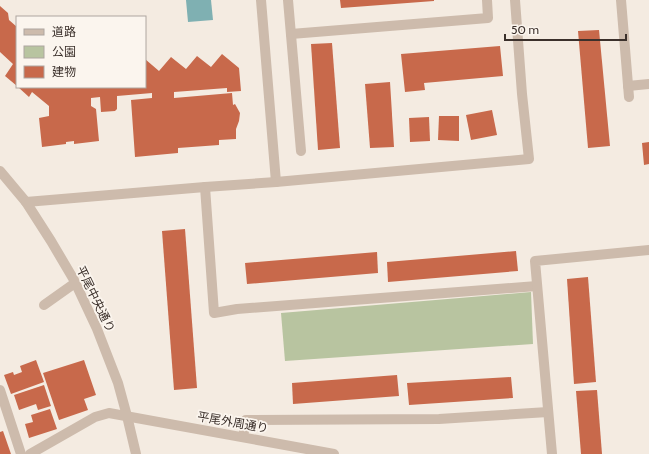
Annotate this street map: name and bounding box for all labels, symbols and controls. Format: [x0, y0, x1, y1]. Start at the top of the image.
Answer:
legend [16, 16, 146, 88]
scale bar [505, 16, 626, 42]
text: 50 m [511, 22, 539, 37]
text: 道路 [52, 24, 76, 39]
text: 公園 [52, 44, 76, 59]
text: 建物 [52, 64, 76, 79]
street label: 平尾中央通り [73, 263, 119, 335]
street label: 平尾外周通り [196, 408, 270, 436]

